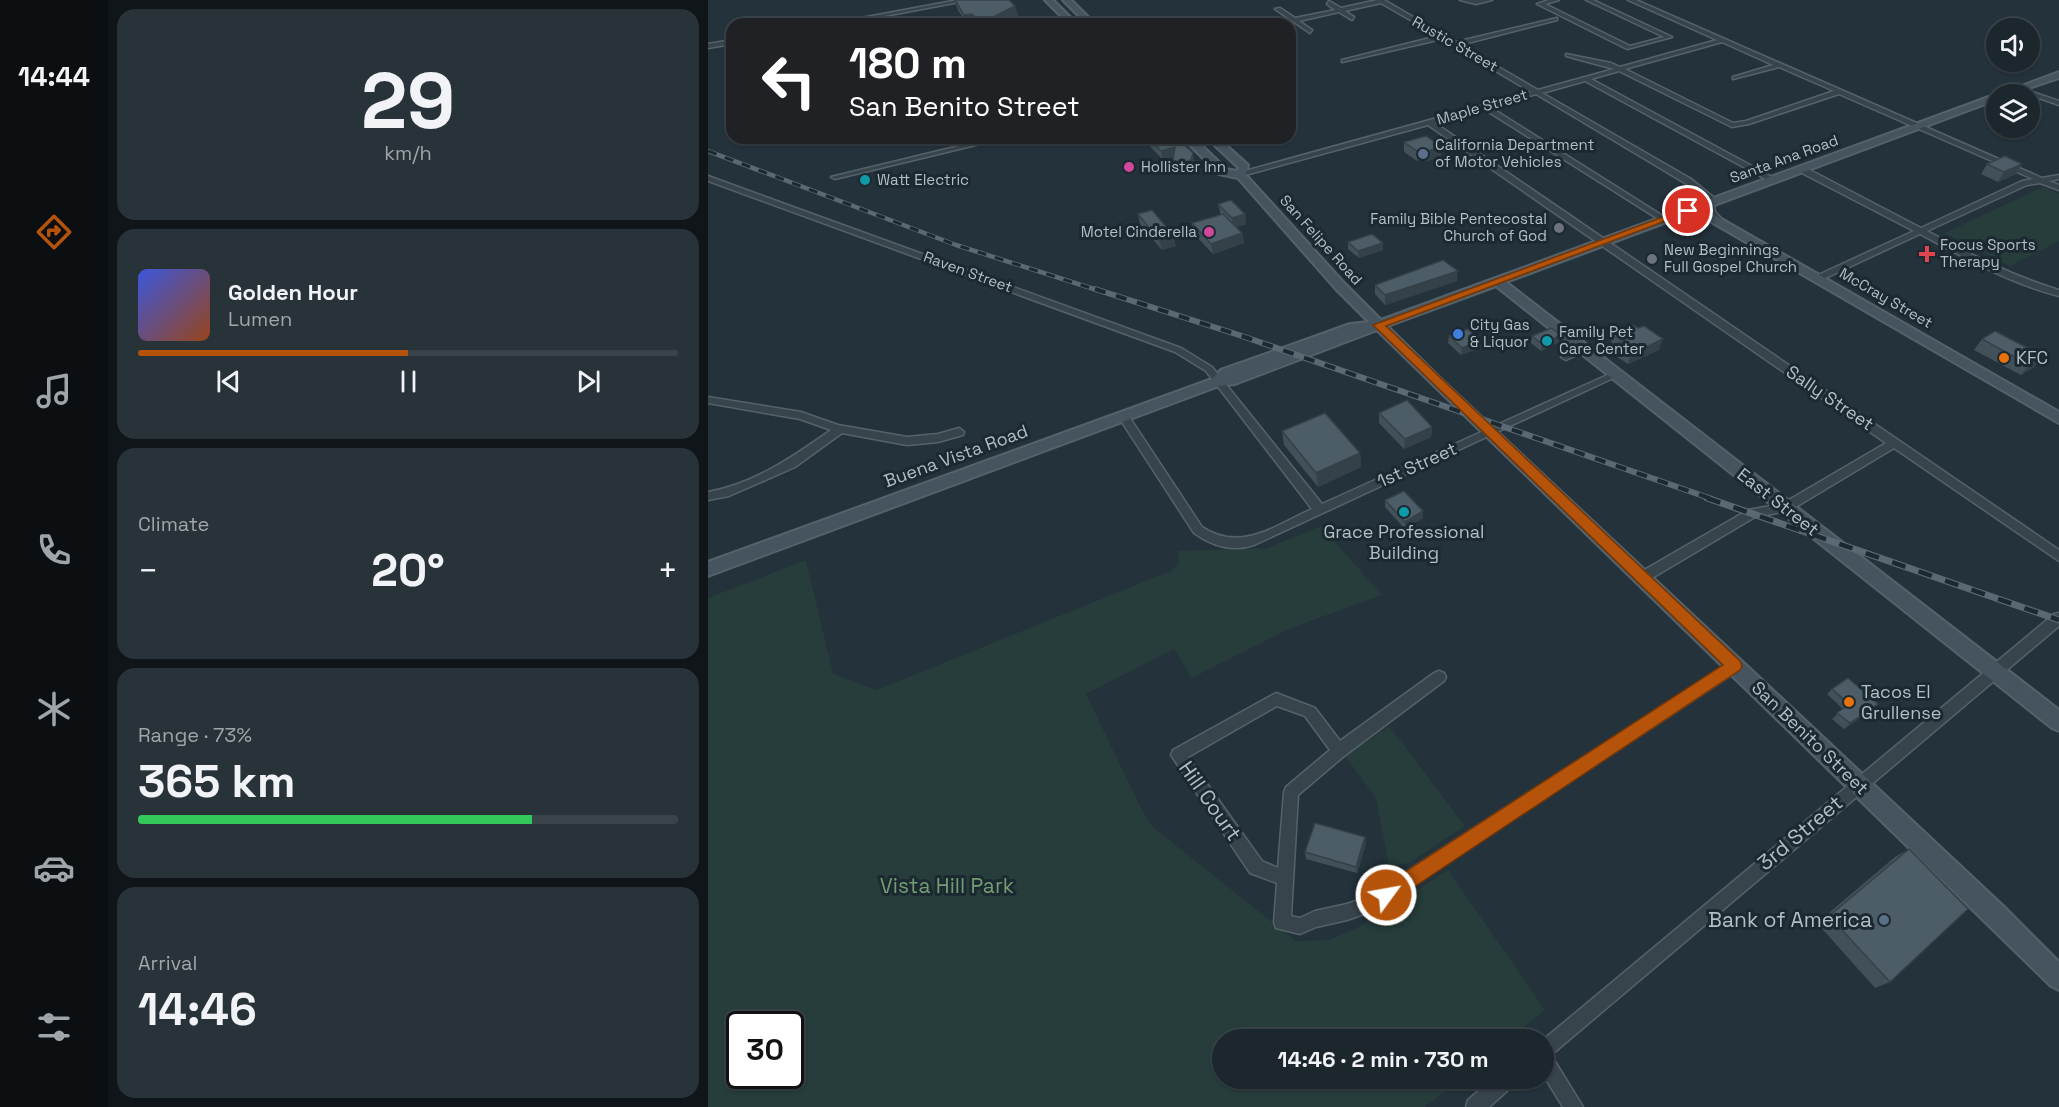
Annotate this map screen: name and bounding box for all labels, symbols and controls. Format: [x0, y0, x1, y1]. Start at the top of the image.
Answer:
street label: Rustic Street [1409, 11, 1501, 76]
map controls [1986, 18, 2040, 138]
button: sound [1986, 18, 2040, 72]
text: 180 m [849, 37, 967, 90]
icon: left [750, 42, 828, 120]
text: 29 [361, 51, 455, 151]
text: 14:44 [18, 59, 90, 94]
street label: Maple Street [1434, 84, 1530, 129]
button: layers [1986, 84, 2040, 138]
text: San Benito Street [849, 89, 1080, 124]
street label: Santa Ana Road [1727, 130, 1841, 187]
place label: California Department of Motor Vehicles [1435, 135, 1595, 171]
text: km/h [384, 140, 432, 166]
marker: California Department of Motor Vehicles [1416, 147, 1430, 161]
place label: Hollister Inn [1141, 157, 1226, 176]
marker: Hollister Inn [1122, 160, 1136, 174]
place label: Watt Electric [877, 170, 969, 189]
marker: Watt Electric [858, 173, 872, 187]
pin [1662, 185, 1713, 236]
street label: San Felipe Road [1276, 191, 1367, 289]
icon: arrive [1671, 194, 1704, 227]
place label: Family Bible Pentecostal Church of God [1370, 209, 1547, 245]
icon: directions [33, 211, 75, 253]
marker: Family Bible Pentecostal Church of God [1552, 221, 1566, 235]
place label: Motel Cinderella [1081, 222, 1197, 241]
marker: Motel Cinderella [1202, 225, 1216, 239]
place label: Focus Sports Therapy [1940, 235, 2036, 271]
place label: New Beginnings Full Gospel Church [1664, 240, 1797, 276]
marker: Focus Sports Therapy [1918, 245, 1936, 263]
street label: Raven Street [921, 247, 1015, 296]
marker: New Beginnings Full Gospel Church [1645, 252, 1659, 266]
street label: McCray Street [1836, 263, 1936, 332]
text: Golden Hour [228, 278, 358, 306]
text: Lumen [228, 306, 292, 332]
place label: City Gas & Liquor [1470, 315, 1530, 351]
place label: Family Pet Care Center [1559, 322, 1644, 358]
marker: City Gas & Liquor [1451, 327, 1465, 341]
marker: Family Pet Care Center [1540, 334, 1554, 348]
place label: KFC [2016, 346, 2048, 369]
marker: KFC [1997, 351, 2011, 365]
street label: Sally Street [1782, 360, 1879, 435]
icon: previous [212, 365, 245, 398]
icon: pause [392, 365, 425, 398]
icon: next [572, 365, 605, 398]
icon: music [33, 370, 75, 412]
street label: Buena Vista Road [881, 419, 1031, 492]
street label: 1st Street [1373, 437, 1460, 492]
street label: East Street [1733, 462, 1824, 541]
marker: Grace Professional Building [1397, 505, 1411, 519]
text: Climate [138, 511, 209, 537]
place label: Grace Professional Building [1323, 520, 1485, 564]
icon: phone [33, 529, 75, 571]
text: 20° [371, 542, 445, 599]
text: − [138, 550, 158, 592]
text: + [658, 550, 678, 592]
street label: San Benito Street [1747, 676, 1874, 799]
place label: Tacos El Grullense [1861, 680, 1941, 724]
icon: climate [33, 688, 75, 730]
marker: Tacos El Grullense [1842, 695, 1856, 709]
text: Range · 73% [138, 722, 252, 748]
text: 365 km [138, 753, 295, 810]
street label: Hill Court [1173, 755, 1248, 846]
street label: 3rd Street [1751, 789, 1848, 876]
icon: car [33, 847, 75, 889]
position arrow [1354, 863, 1418, 927]
park label: Vista Hill Park [880, 872, 1014, 899]
place label: Bank of America [1708, 906, 1872, 933]
marker: Bank of America [1877, 913, 1891, 927]
text: Arrival [138, 950, 197, 976]
text: 14:46 [138, 981, 257, 1038]
icon: filters [33, 1006, 75, 1048]
speed limit sign: 30 [726, 1011, 804, 1089]
text: 14:46 · 2 min · 730 m [1277, 1045, 1489, 1073]

